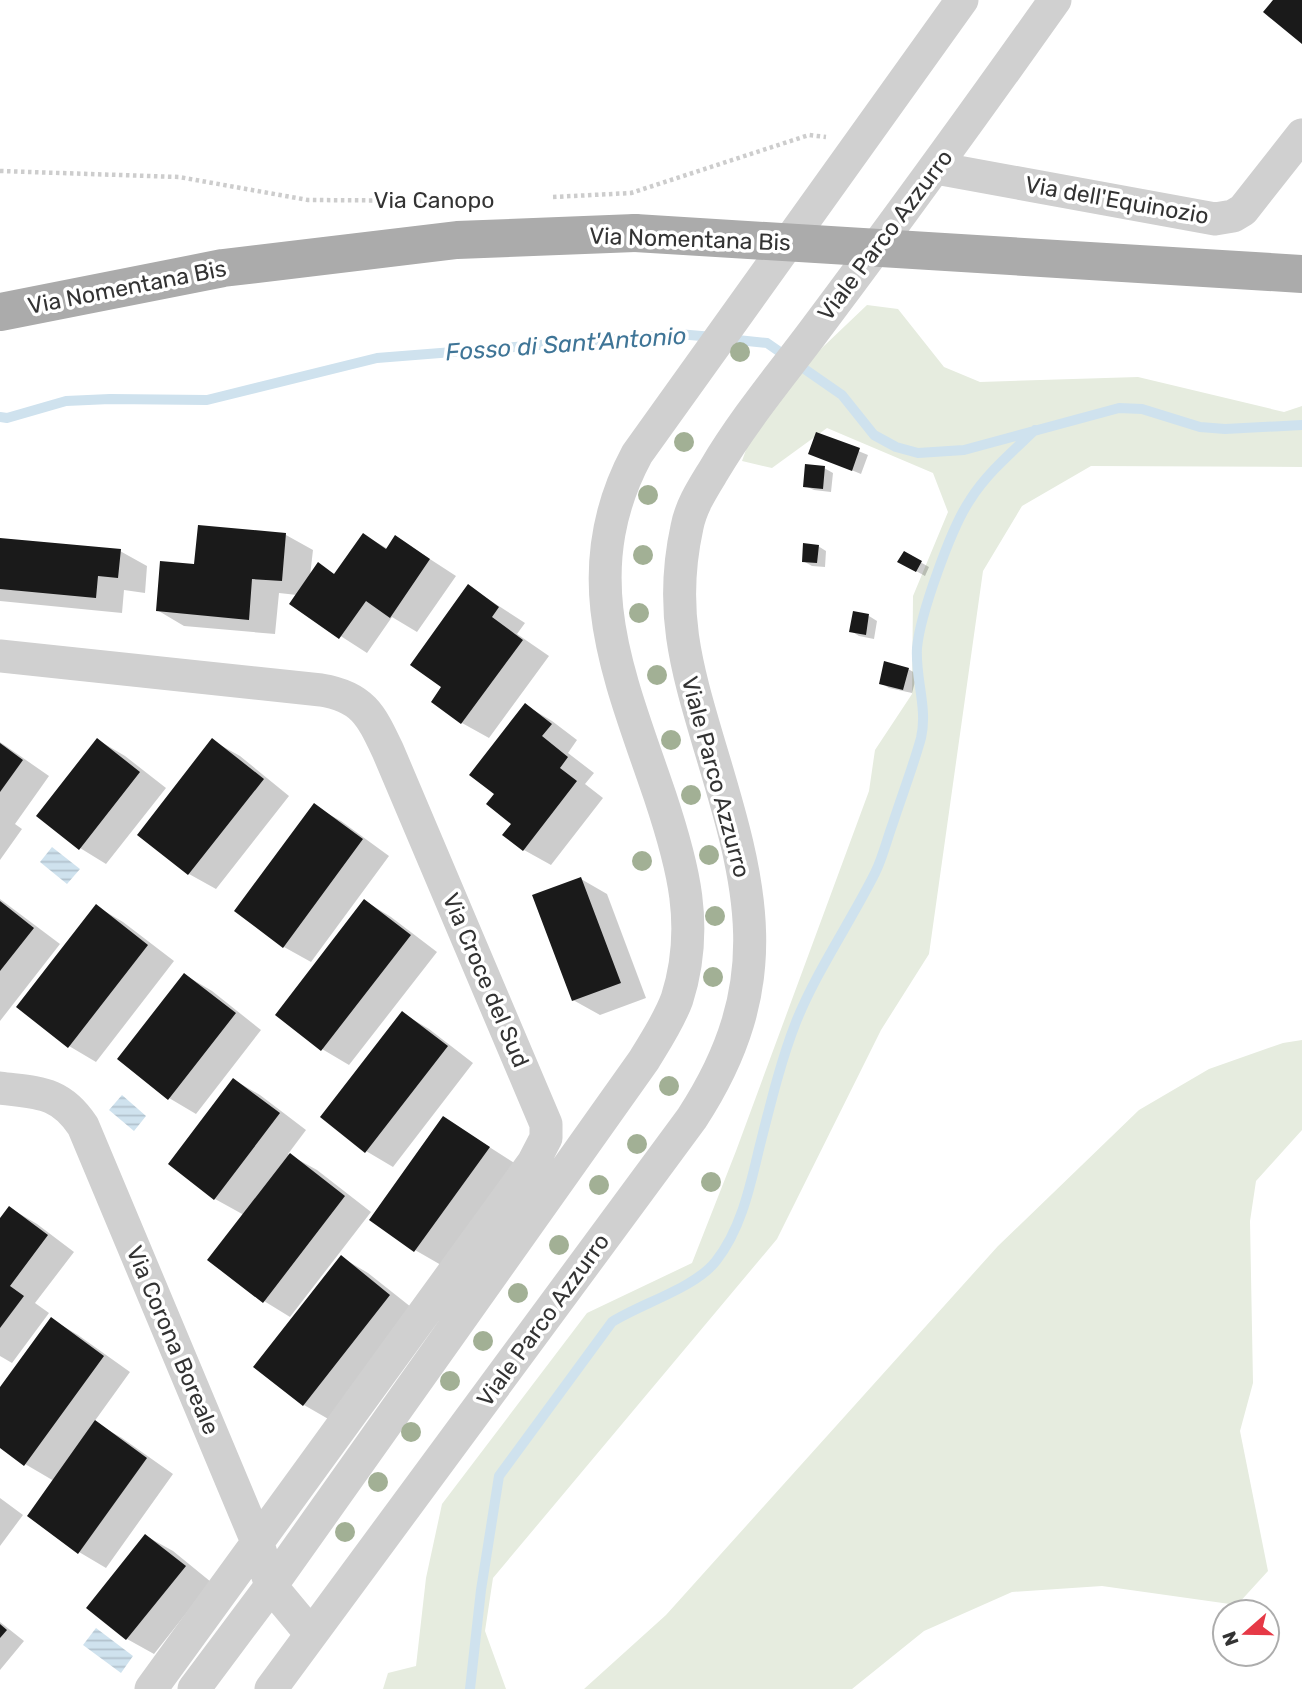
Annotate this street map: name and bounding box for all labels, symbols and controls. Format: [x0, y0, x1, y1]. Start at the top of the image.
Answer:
street label: Viale Parco Azzurro [811, 144, 959, 326]
street label: Via dell'Equinozio [1023, 170, 1211, 230]
street label: Via Canopo [374, 186, 494, 214]
street label: Via Nomentana Bis [589, 221, 791, 257]
street label: Via Nomentana Bis [25, 254, 229, 320]
water label: Fosso di Sant'Antonio [445, 322, 687, 366]
street label: Viale Parco Azzurro [676, 673, 756, 881]
street label: Via Croce del Sud [437, 889, 535, 1071]
street label: Viale Parco Azzurro [471, 1228, 615, 1412]
street label: Via Corona Boreale [121, 1241, 225, 1439]
north arrow [1211, 1598, 1281, 1668]
text: N [1217, 1628, 1244, 1649]

